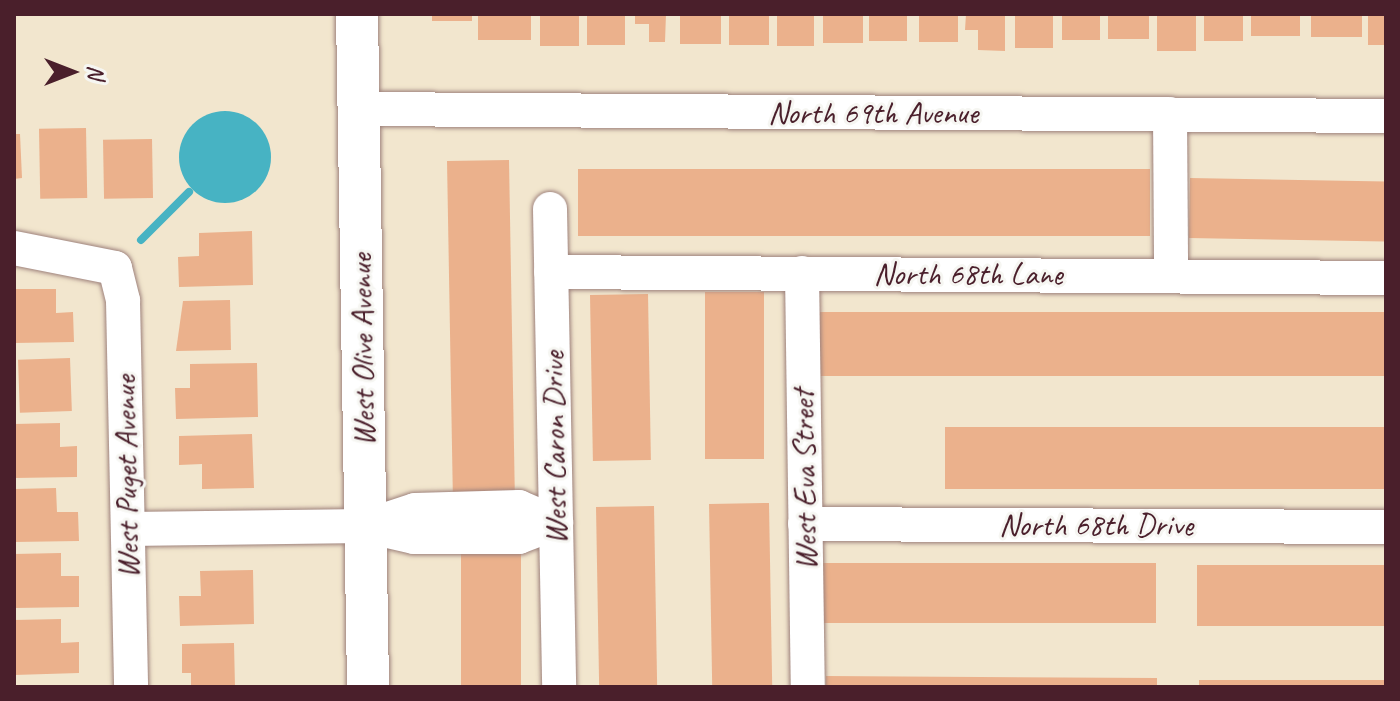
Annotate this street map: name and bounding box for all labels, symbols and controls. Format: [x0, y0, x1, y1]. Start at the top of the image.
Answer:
north arrow [32, 32, 112, 112]
text: N [82, 65, 110, 79]
street label: North 69th Avenue [768, 94, 978, 132]
street label: West Olive Avenue [342, 253, 384, 447]
street label: North 68th Lane [874, 255, 1062, 293]
street label: West Caron Drive [534, 350, 576, 546]
street label: West Puget Avenue [106, 375, 148, 579]
street label: West Eva Street [784, 389, 826, 571]
street label: North 68th Drive [999, 506, 1193, 544]

